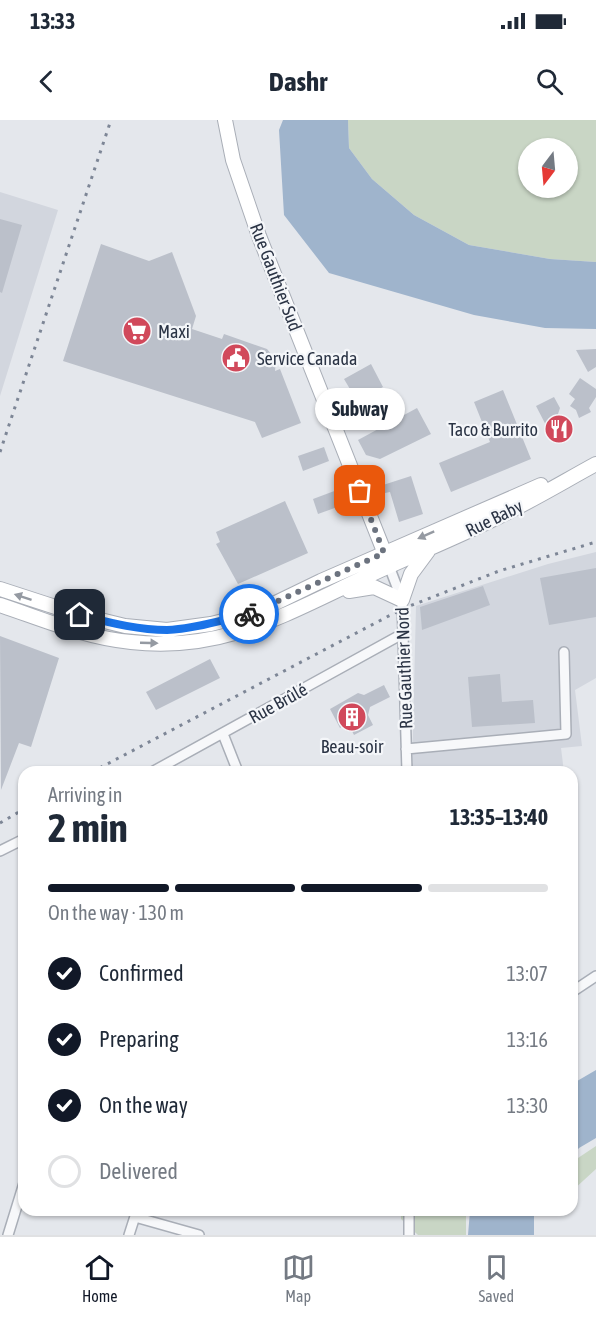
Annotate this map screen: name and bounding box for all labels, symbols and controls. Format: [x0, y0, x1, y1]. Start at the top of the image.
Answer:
text: 13:33 [30, 8, 75, 34]
icon: back [30, 65, 63, 98]
icon: search [533, 65, 566, 98]
text: Dashr [269, 66, 327, 97]
north arrow [518, 138, 578, 198]
map controls [518, 138, 578, 198]
street label: Rue Gauthier Sud [246, 220, 306, 334]
supermarket icon: Maxi [121, 315, 153, 347]
place label: Maxi [158, 321, 190, 342]
public building icon: Service Canada [220, 342, 252, 374]
place label: Service Canada [257, 348, 357, 369]
callout: Subway [315, 389, 405, 431]
text: Subway [332, 397, 388, 420]
restaurant icon: Taco & Burrito [543, 413, 575, 445]
place label: Taco & Burrito [448, 419, 538, 440]
pin [334, 465, 385, 516]
icon: bag [343, 474, 376, 507]
street label: Rue Baby [462, 495, 526, 541]
one-way arrow [417, 531, 435, 540]
courier [219, 584, 279, 644]
pin [54, 589, 105, 640]
one-way arrow [14, 591, 32, 601]
icon: home [63, 598, 96, 631]
icon: bike [233, 598, 266, 631]
street label: Rue Gauthier Nord [391, 607, 417, 729]
one-way arrow [139, 638, 158, 648]
street label: Rue Brûlé [245, 678, 311, 728]
building icon: Beau-soir [336, 701, 368, 733]
place label: Beau-soir [321, 736, 384, 757]
text: Arriving in [48, 783, 122, 806]
text: 13:35–13:40 [450, 804, 548, 830]
text: 2 min [48, 806, 128, 850]
text: On the way · 130 m [48, 901, 184, 924]
icon: check [48, 957, 81, 990]
text: Confirmed [99, 960, 184, 986]
text: 13:07 [506, 962, 548, 985]
icon: check [48, 1023, 81, 1056]
text: Preparing [99, 1026, 179, 1052]
text: 13:16 [507, 1028, 548, 1051]
icon: check [48, 1089, 81, 1122]
text: On the way [99, 1092, 188, 1118]
text: 13:30 [507, 1094, 548, 1117]
text: Delivered [99, 1158, 178, 1184]
tab: Home [82, 1251, 118, 1305]
tab: Map [282, 1251, 315, 1305]
tab: Saved [479, 1251, 514, 1305]

